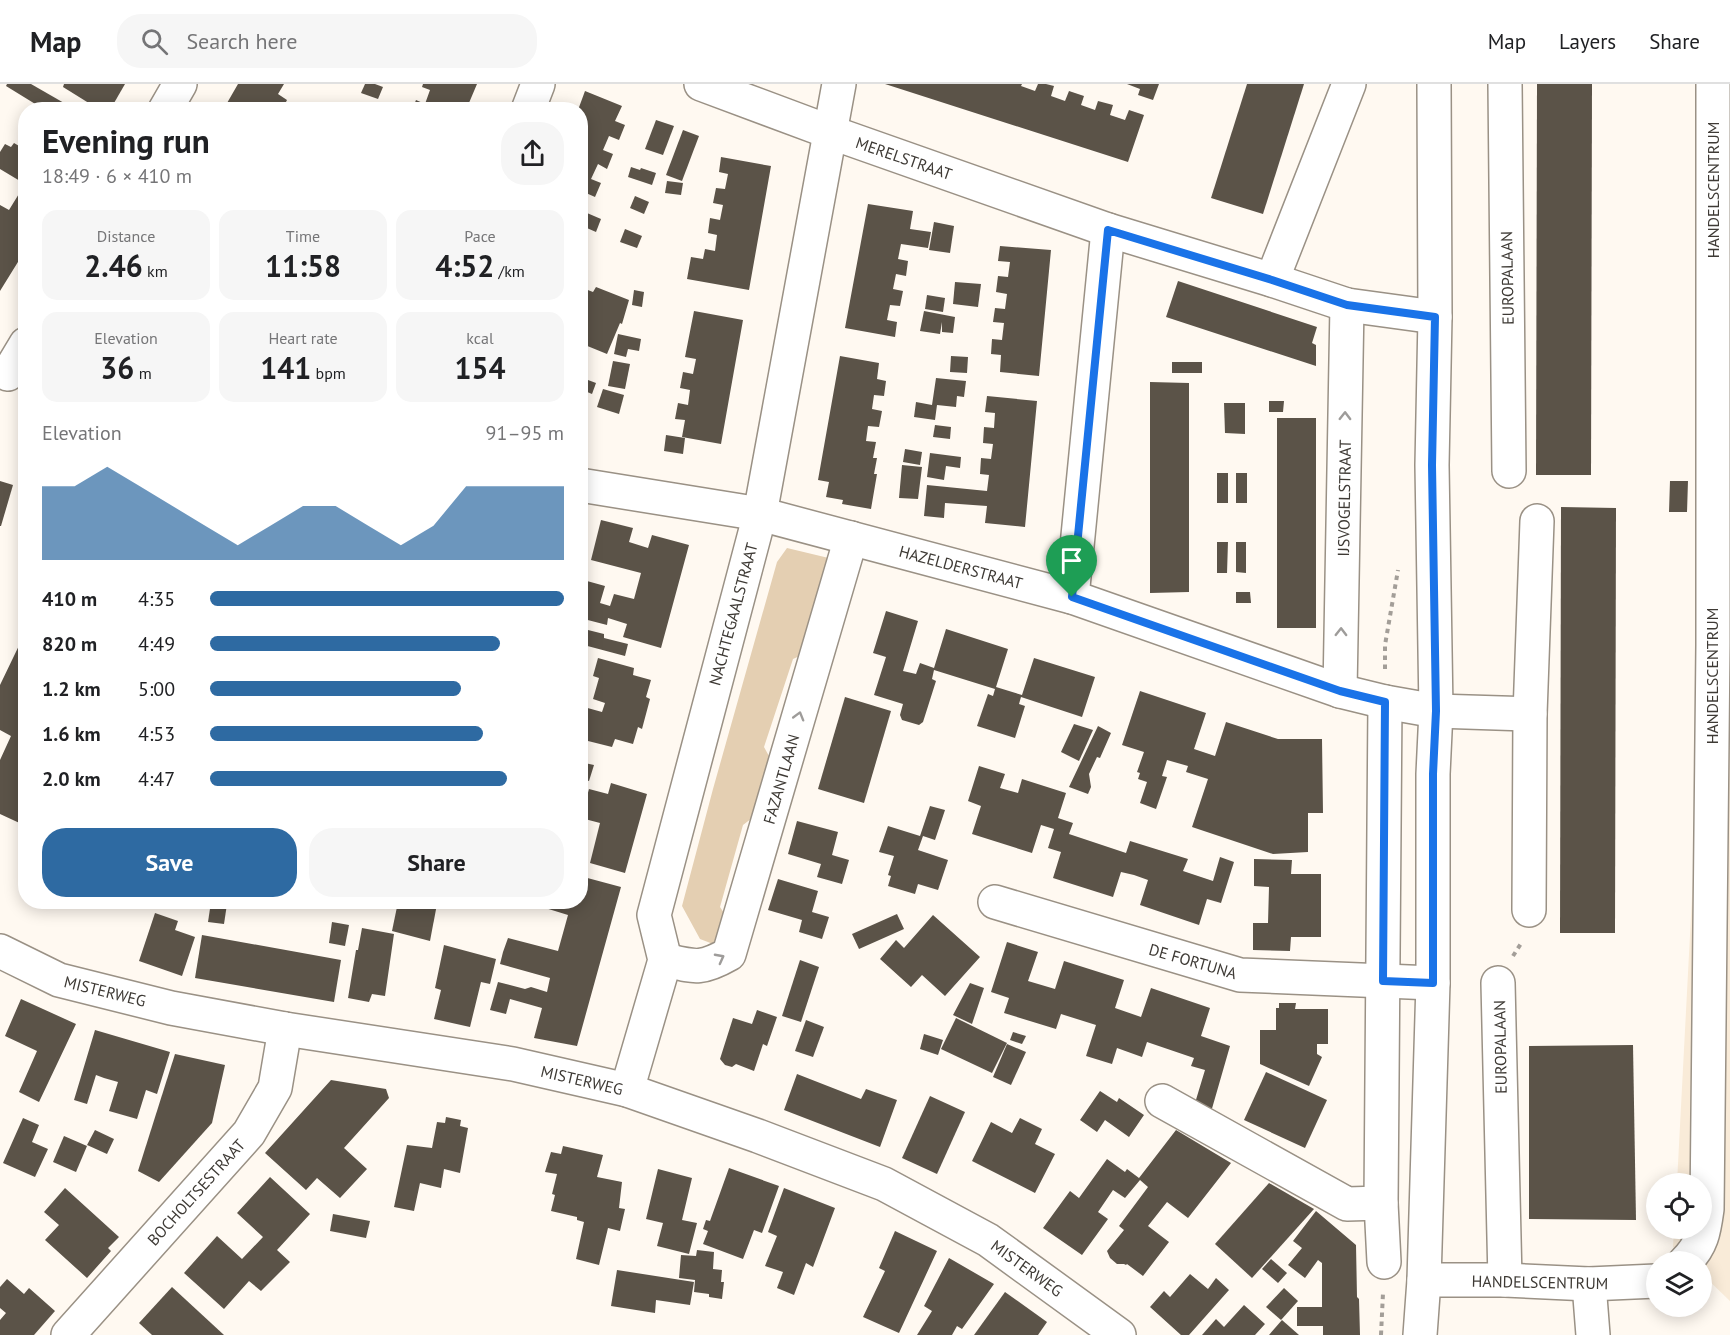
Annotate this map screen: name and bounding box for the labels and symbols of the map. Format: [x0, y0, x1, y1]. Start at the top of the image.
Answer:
street label: HANDELSCENTRUM [1703, 122, 1723, 258]
street label: MERELSTRAAT [853, 132, 955, 184]
street label: EUROPALAAN [1496, 231, 1518, 325]
one-way arrow [1339, 412, 1351, 421]
street label: IJSVOGELSTRAAT [1333, 439, 1355, 557]
pin [1046, 535, 1097, 597]
street label: NACHTEGAALSTRAAT [704, 540, 762, 688]
street label: HAZELDERSTRAAT [897, 541, 1025, 593]
street label: HANDELSCENTRUM [1702, 608, 1722, 744]
one-way arrow [1335, 628, 1347, 637]
one-way arrow [792, 711, 804, 722]
street label: FAZANTLAAN [759, 732, 803, 826]
street label: DE FORTUNA [1147, 939, 1240, 983]
one-way arrow [714, 954, 725, 966]
street label: MISTERWEG [62, 971, 148, 1011]
street label: EUROPALAAN [1489, 1000, 1511, 1094]
street label: MISTERWEG [539, 1061, 625, 1099]
street label: BOCHOLTSESTRAAT [143, 1135, 249, 1249]
street label: MISTERWEG [987, 1235, 1067, 1301]
street label: HANDELSCENTRUM [1471, 1271, 1609, 1293]

